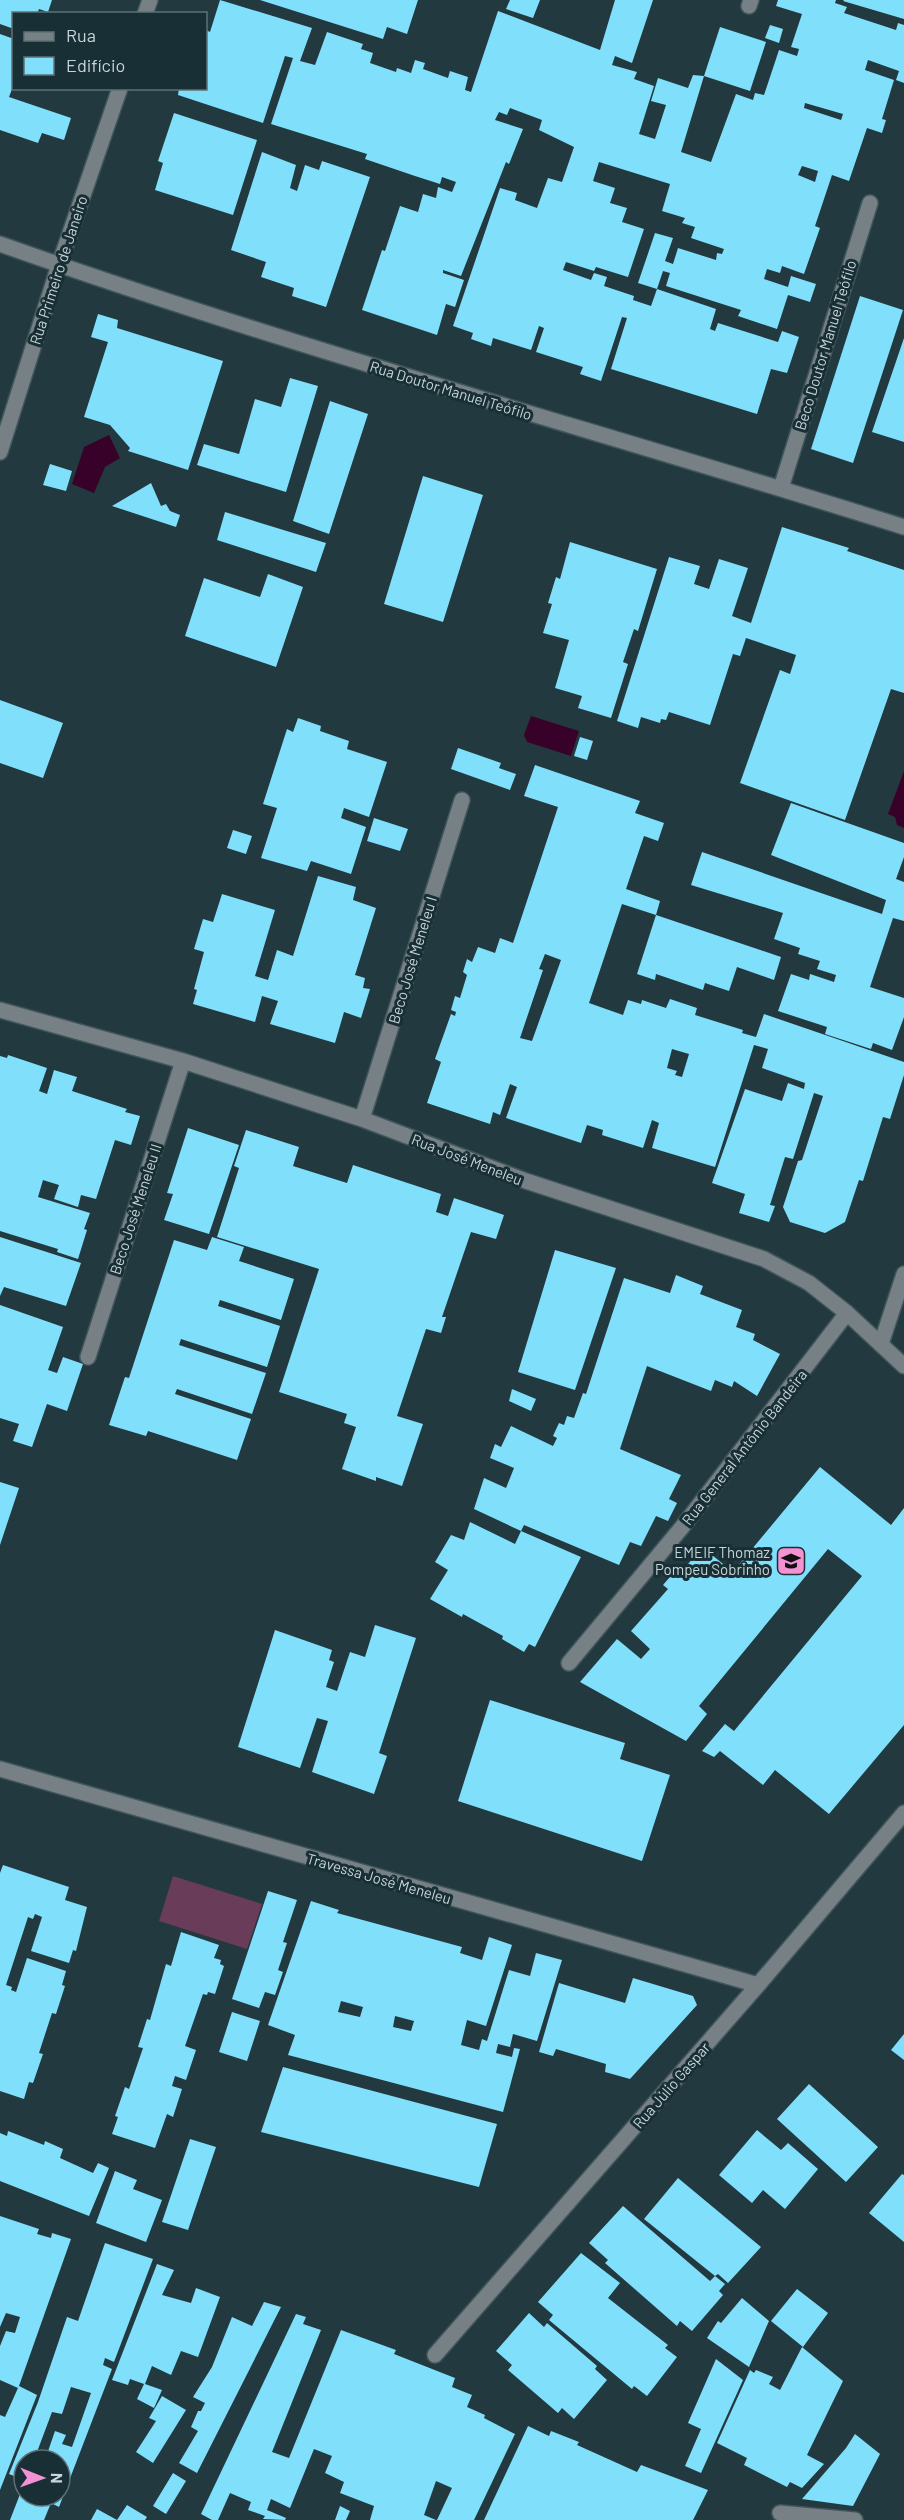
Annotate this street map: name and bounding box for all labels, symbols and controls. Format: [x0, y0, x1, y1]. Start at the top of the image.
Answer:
legend [12, 12, 207, 90]
text: Rua [66, 24, 96, 46]
text: Edifício [66, 54, 125, 76]
street label: Rua Primeiro de Janeiro [25, 193, 91, 347]
street label: Beco Doutor Manuel Teófilo [791, 258, 859, 432]
street label: Rua Doutor Manuel Teófilo [368, 357, 534, 423]
street label: Beco José Meneleu I [384, 894, 440, 1026]
street label: Rua José Meneleu [409, 1130, 525, 1188]
street label: Beco José Meneleu II [105, 1141, 165, 1277]
street label: Rua General Antônio Bandeira [678, 1366, 810, 1528]
place label: EMEIF Thomaz Pompeu Sobrinho [655, 1543, 770, 1578]
school or university icon: EMEIF Thomaz Pompeu Sobrinho [775, 1545, 807, 1577]
street label: Travessa José Meneleu [305, 1849, 453, 1907]
street label: Rua Júlio Gaspar [629, 2038, 714, 2132]
north arrow [12, 2448, 72, 2508]
text: N [48, 2473, 67, 2484]

